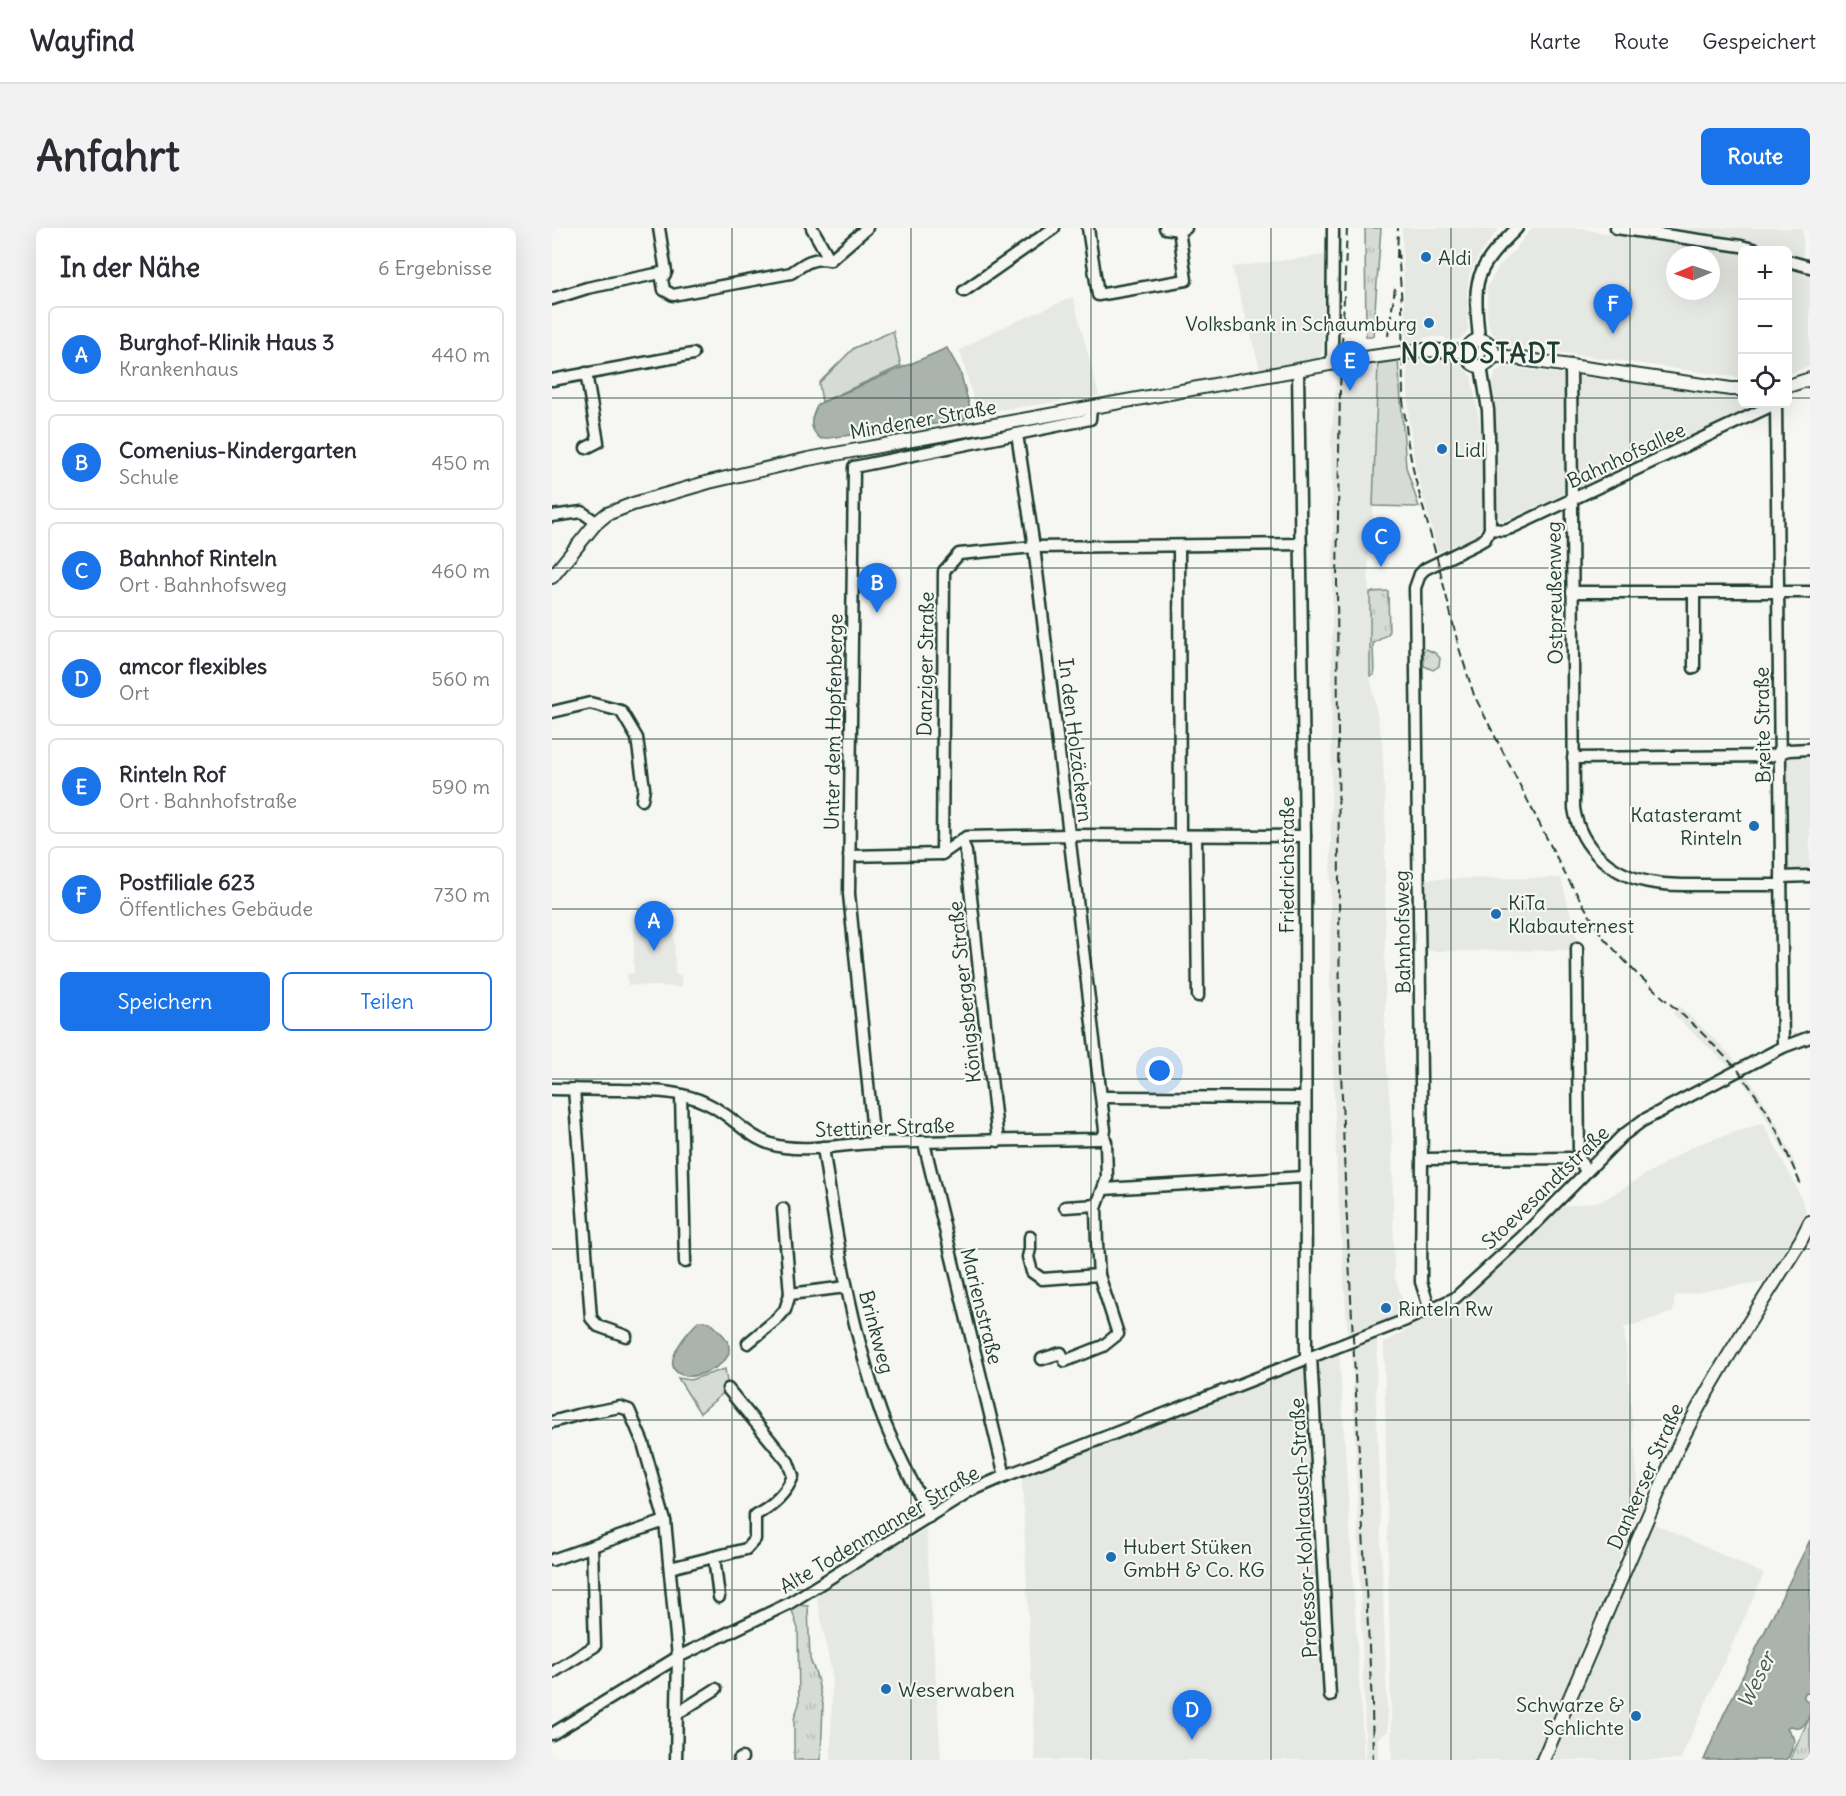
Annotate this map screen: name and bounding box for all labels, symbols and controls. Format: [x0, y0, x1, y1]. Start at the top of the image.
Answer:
text: Wayfind [30, 23, 134, 59]
text: Karte [1529, 28, 1581, 55]
text: Route [1614, 28, 1669, 55]
text: Gespeichert [1702, 28, 1816, 55]
button: Route [1701, 128, 1810, 185]
text: Anfahrt [36, 130, 180, 182]
place label: Aldi [1438, 245, 1472, 270]
north arrow [1666, 246, 1720, 300]
map controls [1738, 246, 1792, 408]
button: + [1738, 246, 1792, 300]
marker: Aldi [1419, 250, 1433, 264]
text: In der Nähe [60, 251, 200, 284]
text: 6 Ergebnisse [378, 255, 492, 280]
pin: F [1594, 285, 1632, 334]
button: − [1738, 300, 1792, 354]
place label: Volksbank in Schaumburg [1185, 311, 1417, 336]
marker: Volksbank in Schaumburg [1422, 316, 1436, 330]
text: Burghof-Klinik Haus 3 [119, 328, 334, 356]
district label: NORDSTADT [1400, 337, 1562, 370]
text: A [75, 342, 88, 367]
text: 440 m [431, 342, 490, 367]
pin: E [1330, 342, 1370, 391]
button: locate [1738, 354, 1792, 408]
text: Krankenhaus [119, 356, 238, 381]
street label: Mindener Straße [848, 394, 998, 444]
street label: Bahnhofsallee [1563, 417, 1689, 493]
text: Comenius-Kindergarten [119, 436, 357, 464]
place label: Lidl [1454, 437, 1486, 462]
marker: Lidl [1435, 442, 1449, 456]
text: B [75, 450, 88, 475]
text: 450 m [431, 450, 490, 475]
text: Schule [119, 464, 179, 489]
pin: C [1362, 518, 1400, 567]
street label: Ostpreußenweg [1540, 521, 1568, 665]
text: Bahnhof Rinteln [119, 544, 277, 572]
text: C [75, 558, 88, 583]
text: 460 m [431, 558, 490, 583]
pin: B [858, 564, 896, 613]
text: Ort · Bahnhofsweg [119, 572, 287, 597]
street label: Danziger Straße [911, 591, 939, 737]
street label: Unter dem Hopfenberge [819, 613, 847, 831]
text: amcor flexibles [119, 652, 267, 680]
street label: In den Holzäckern [1054, 656, 1098, 824]
text: D [74, 666, 89, 691]
text: 560 m [432, 666, 490, 691]
street label: Breite Straße [1748, 667, 1776, 783]
text: Ort [119, 680, 149, 705]
text: Rinteln Rof [119, 760, 226, 788]
text: E [76, 774, 87, 799]
text: 590 m [432, 774, 490, 799]
text: Ort · Bahnhofstraße [119, 788, 297, 813]
street label: Friedrichstraße [1274, 797, 1299, 933]
place label: Katasteramt Rinteln [1630, 802, 1742, 850]
marker: Katasteramt Rinteln [1747, 819, 1761, 833]
text: Postfiliale 623 [119, 868, 255, 896]
street label: Bahnhofsweg [1388, 870, 1416, 994]
text: F [76, 882, 87, 907]
text: 730 m [433, 882, 490, 907]
place label: KiTa Klabauternest [1508, 890, 1634, 938]
text: Öffentliches Gebäude [119, 896, 313, 921]
street label: Königsberger Straße [942, 900, 986, 1084]
pin: A [634, 902, 674, 951]
marker: KiTa Klabauternest [1489, 907, 1503, 921]
button: Speichern [60, 972, 270, 1031]
button: Teilen [282, 972, 492, 1031]
your location [1145, 1056, 1174, 1085]
street label: Stettiner Straße [815, 1112, 955, 1142]
street label: Stoevesandtstraße [1476, 1120, 1614, 1254]
street label: Marienstraße [955, 1245, 1009, 1367]
street label: Brinkweg [854, 1288, 900, 1376]
place label: Rinteln Rw [1398, 1296, 1493, 1321]
marker: Rinteln Rw [1379, 1301, 1393, 1315]
street label: Professor-Kohlrausch-Straße [1284, 1397, 1322, 1659]
street label: Dankerser Straße [1602, 1399, 1688, 1553]
street label: Alte Todenmanner Straße [775, 1460, 983, 1598]
place label: Hubert Stüken GmbH & Co. KG [1123, 1534, 1265, 1582]
marker: Hubert Stüken GmbH & Co. KG [1104, 1550, 1118, 1564]
water label: Weser [1731, 1645, 1782, 1712]
place label: Weserwaben [898, 1677, 1015, 1702]
marker: Weserwaben [879, 1682, 893, 1696]
pin: D [1172, 1690, 1212, 1740]
place label: Schwarze & Schlichte [1516, 1692, 1624, 1740]
marker: Schwarze & Schlichte [1629, 1709, 1643, 1723]

